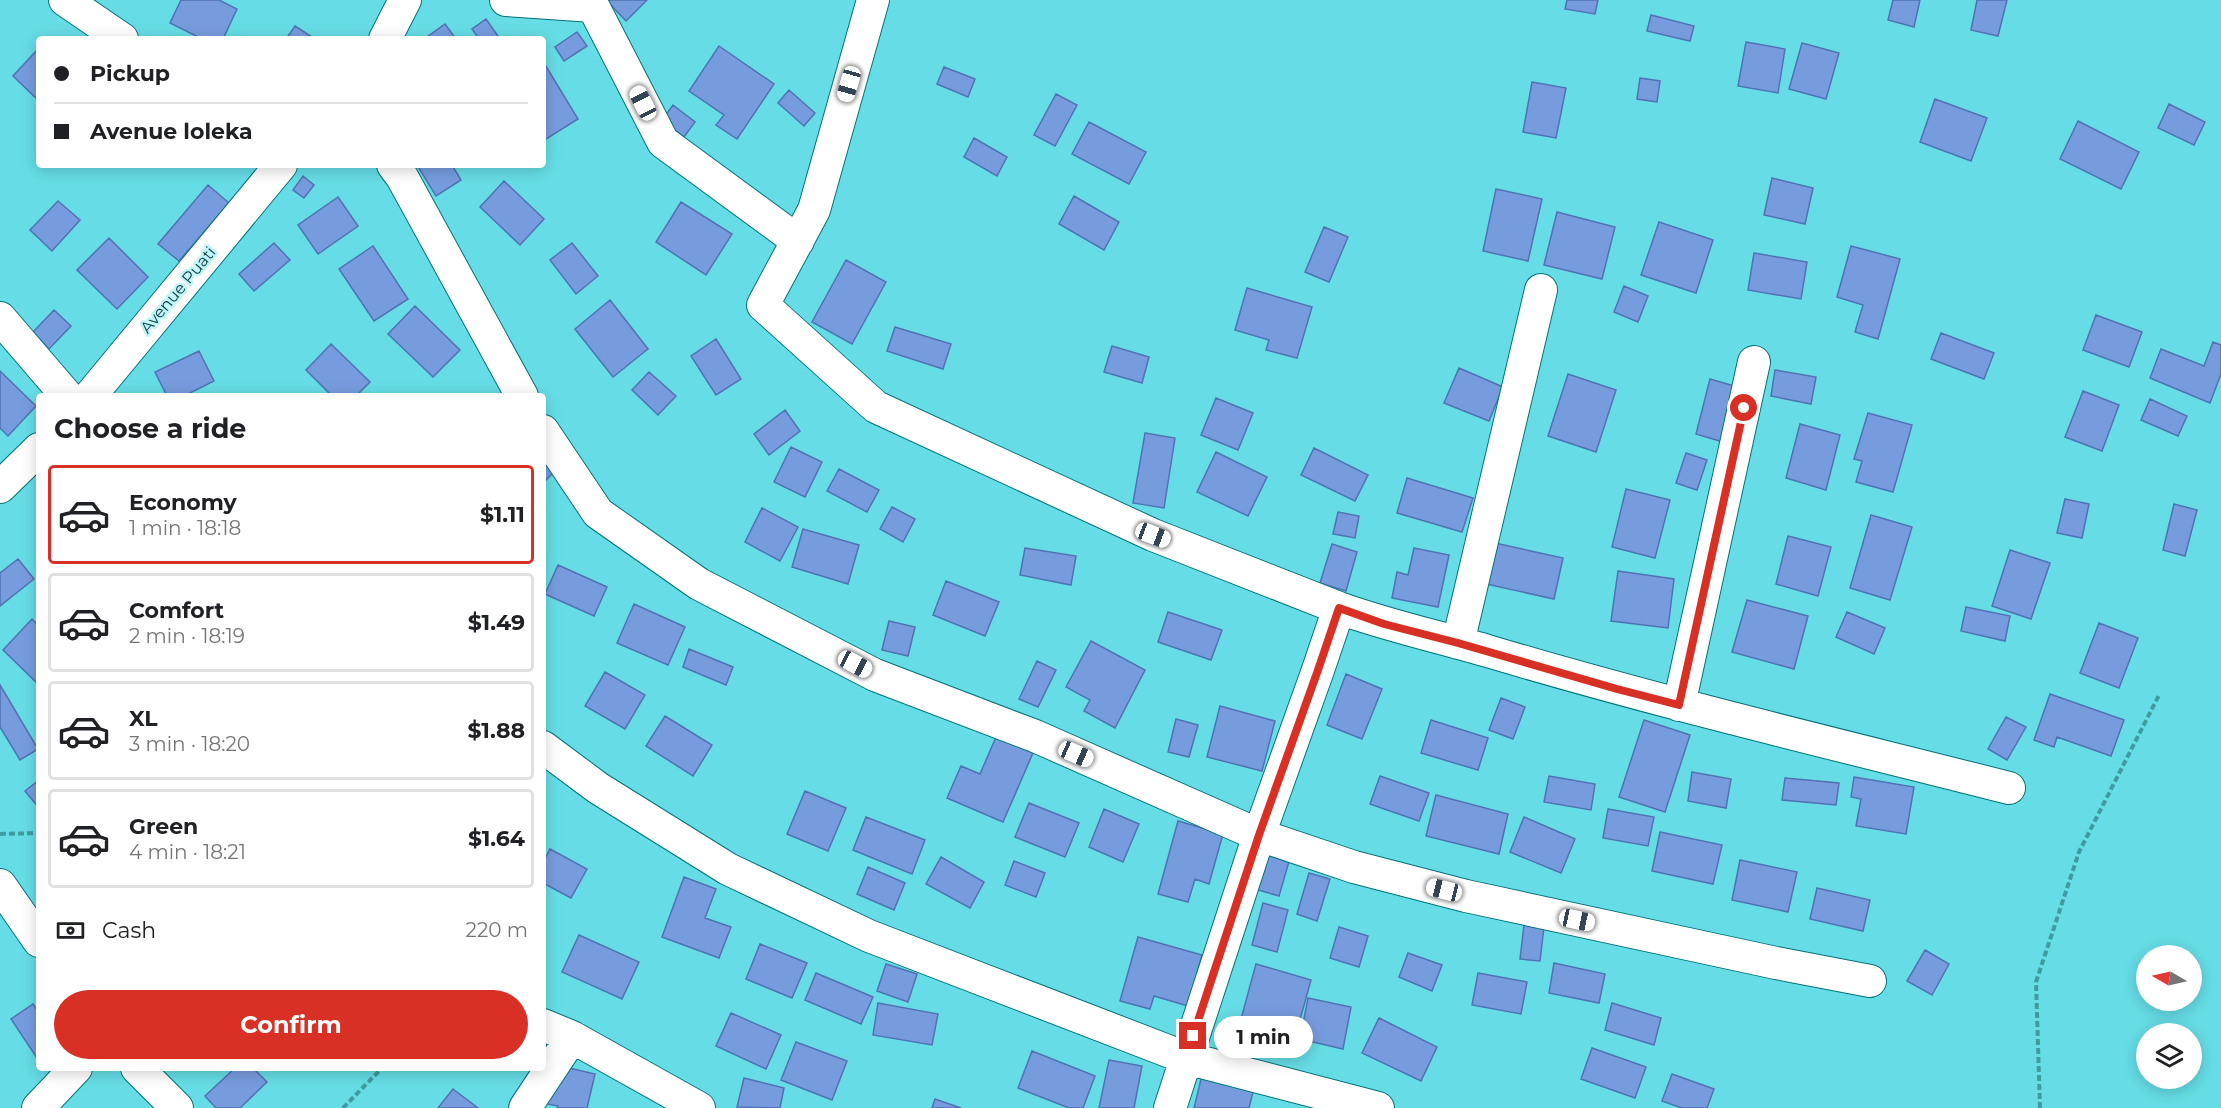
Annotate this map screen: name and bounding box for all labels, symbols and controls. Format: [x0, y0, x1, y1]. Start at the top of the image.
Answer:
text: Pickup [90, 60, 170, 87]
car [835, 64, 863, 104]
car [627, 83, 659, 123]
text: Avenue loleka [90, 118, 253, 145]
street label: Avenue Puati [136, 243, 220, 337]
route start [1730, 394, 1757, 421]
text: Choose a ride [54, 412, 246, 445]
icon: car [57, 488, 111, 542]
text: Economy [129, 489, 237, 516]
text: $1.11 [480, 501, 525, 528]
text: 1 min · 18:18 [129, 516, 241, 540]
car [1133, 520, 1173, 550]
icon: car [57, 596, 111, 650]
text: Comfort [129, 597, 224, 624]
text: $1.49 [468, 609, 525, 636]
text: 2 min · 18:19 [129, 624, 245, 648]
car [835, 648, 875, 680]
icon: car [57, 704, 111, 758]
text: XL [129, 705, 158, 732]
text: $1.88 [468, 717, 525, 744]
text: 3 min · 18:20 [129, 732, 250, 756]
car [1056, 738, 1096, 770]
icon: car [57, 812, 111, 866]
text: Green [129, 813, 198, 840]
text: $1.64 [468, 825, 525, 852]
text: 4 min · 18:21 [129, 840, 246, 864]
car [1424, 877, 1464, 903]
car [1558, 907, 1596, 933]
icon: cash [54, 914, 87, 947]
text: Cash [102, 917, 156, 944]
text: 220 m [466, 918, 528, 942]
north arrow [2136, 945, 2202, 1011]
map controls [2136, 945, 2202, 1089]
button: Confirm [54, 990, 528, 1059]
callout: 1 min [1214, 1015, 1313, 1057]
route end [1179, 1022, 1206, 1049]
button: layers [2136, 1023, 2202, 1089]
text: 1 min [1236, 1025, 1291, 1049]

